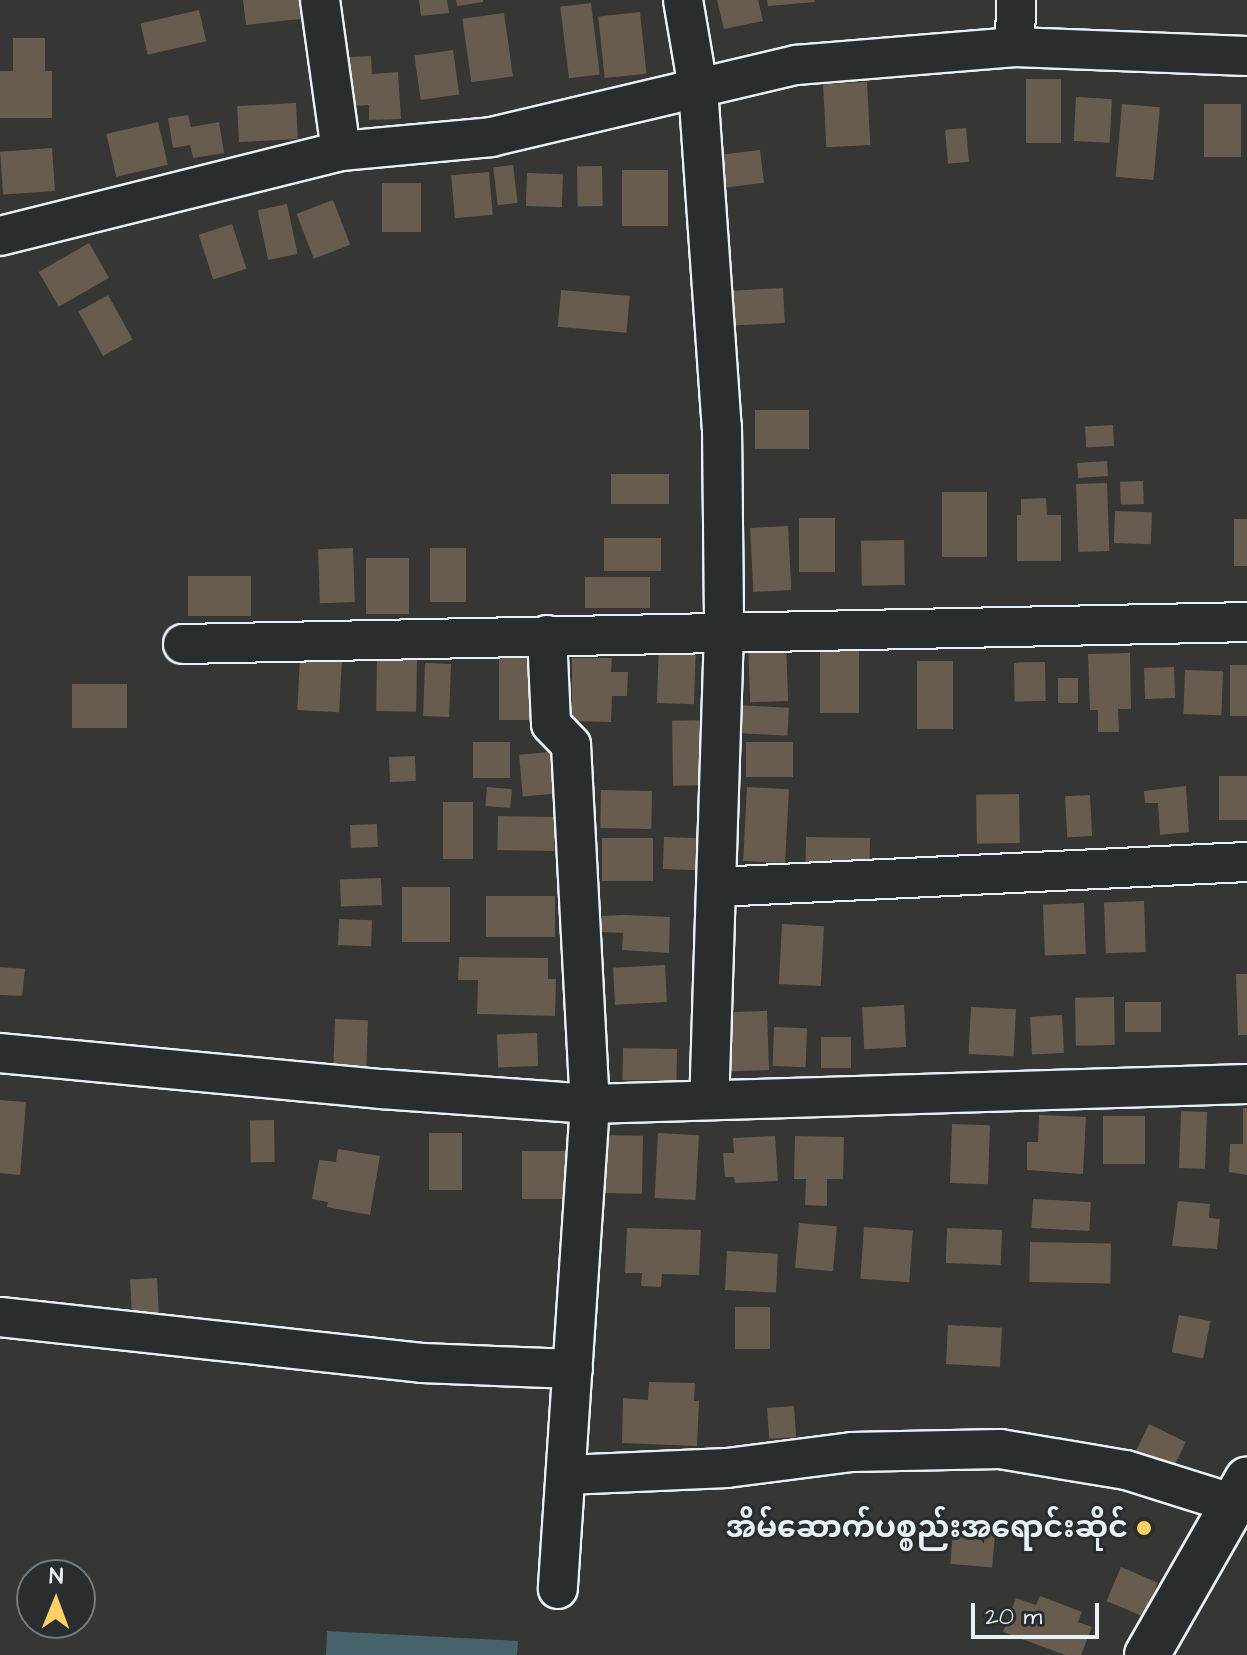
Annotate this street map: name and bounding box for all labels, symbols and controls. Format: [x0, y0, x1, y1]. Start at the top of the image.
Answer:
place label: အိမ်ဆောက်ပစ္စည်းအရောင်းဆိုင် [726, 1510, 1128, 1546]
marker: အိမ်ဆောက်ပစ္စည်းအရောင်းဆိုင် [1135, 1519, 1153, 1537]
north arrow [16, 1559, 96, 1639]
text: N [49, 1561, 64, 1592]
scale bar [975, 1587, 1103, 1637]
text: 20 m [985, 1600, 1042, 1634]

